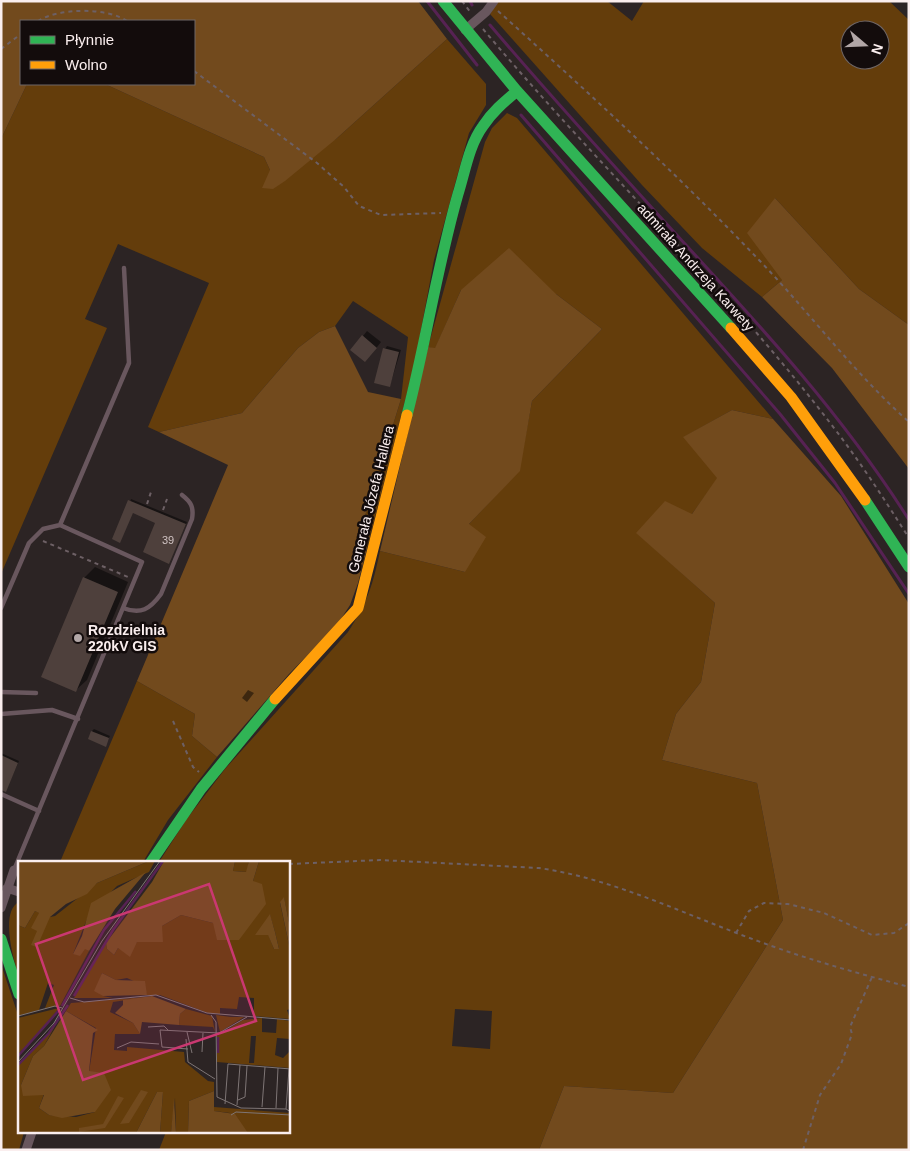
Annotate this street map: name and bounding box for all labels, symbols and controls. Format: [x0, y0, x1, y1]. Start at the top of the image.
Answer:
legend [20, 20, 195, 85]
north arrow [840, 20, 890, 70]
text: Płynnie [65, 31, 114, 48]
text: N [868, 42, 887, 57]
text: Wolno [65, 56, 107, 73]
street label: admirała Andrzeja Karwety [634, 200, 758, 334]
street label: Generała Józefa Hallera [345, 424, 397, 574]
house number: 39 [162, 534, 174, 546]
place label: Rozdzielnia 220kV GIS [88, 622, 165, 654]
marker: Rozdzielnia 220kV GIS [72, 632, 84, 644]
inset map [18, 861, 290, 1134]

